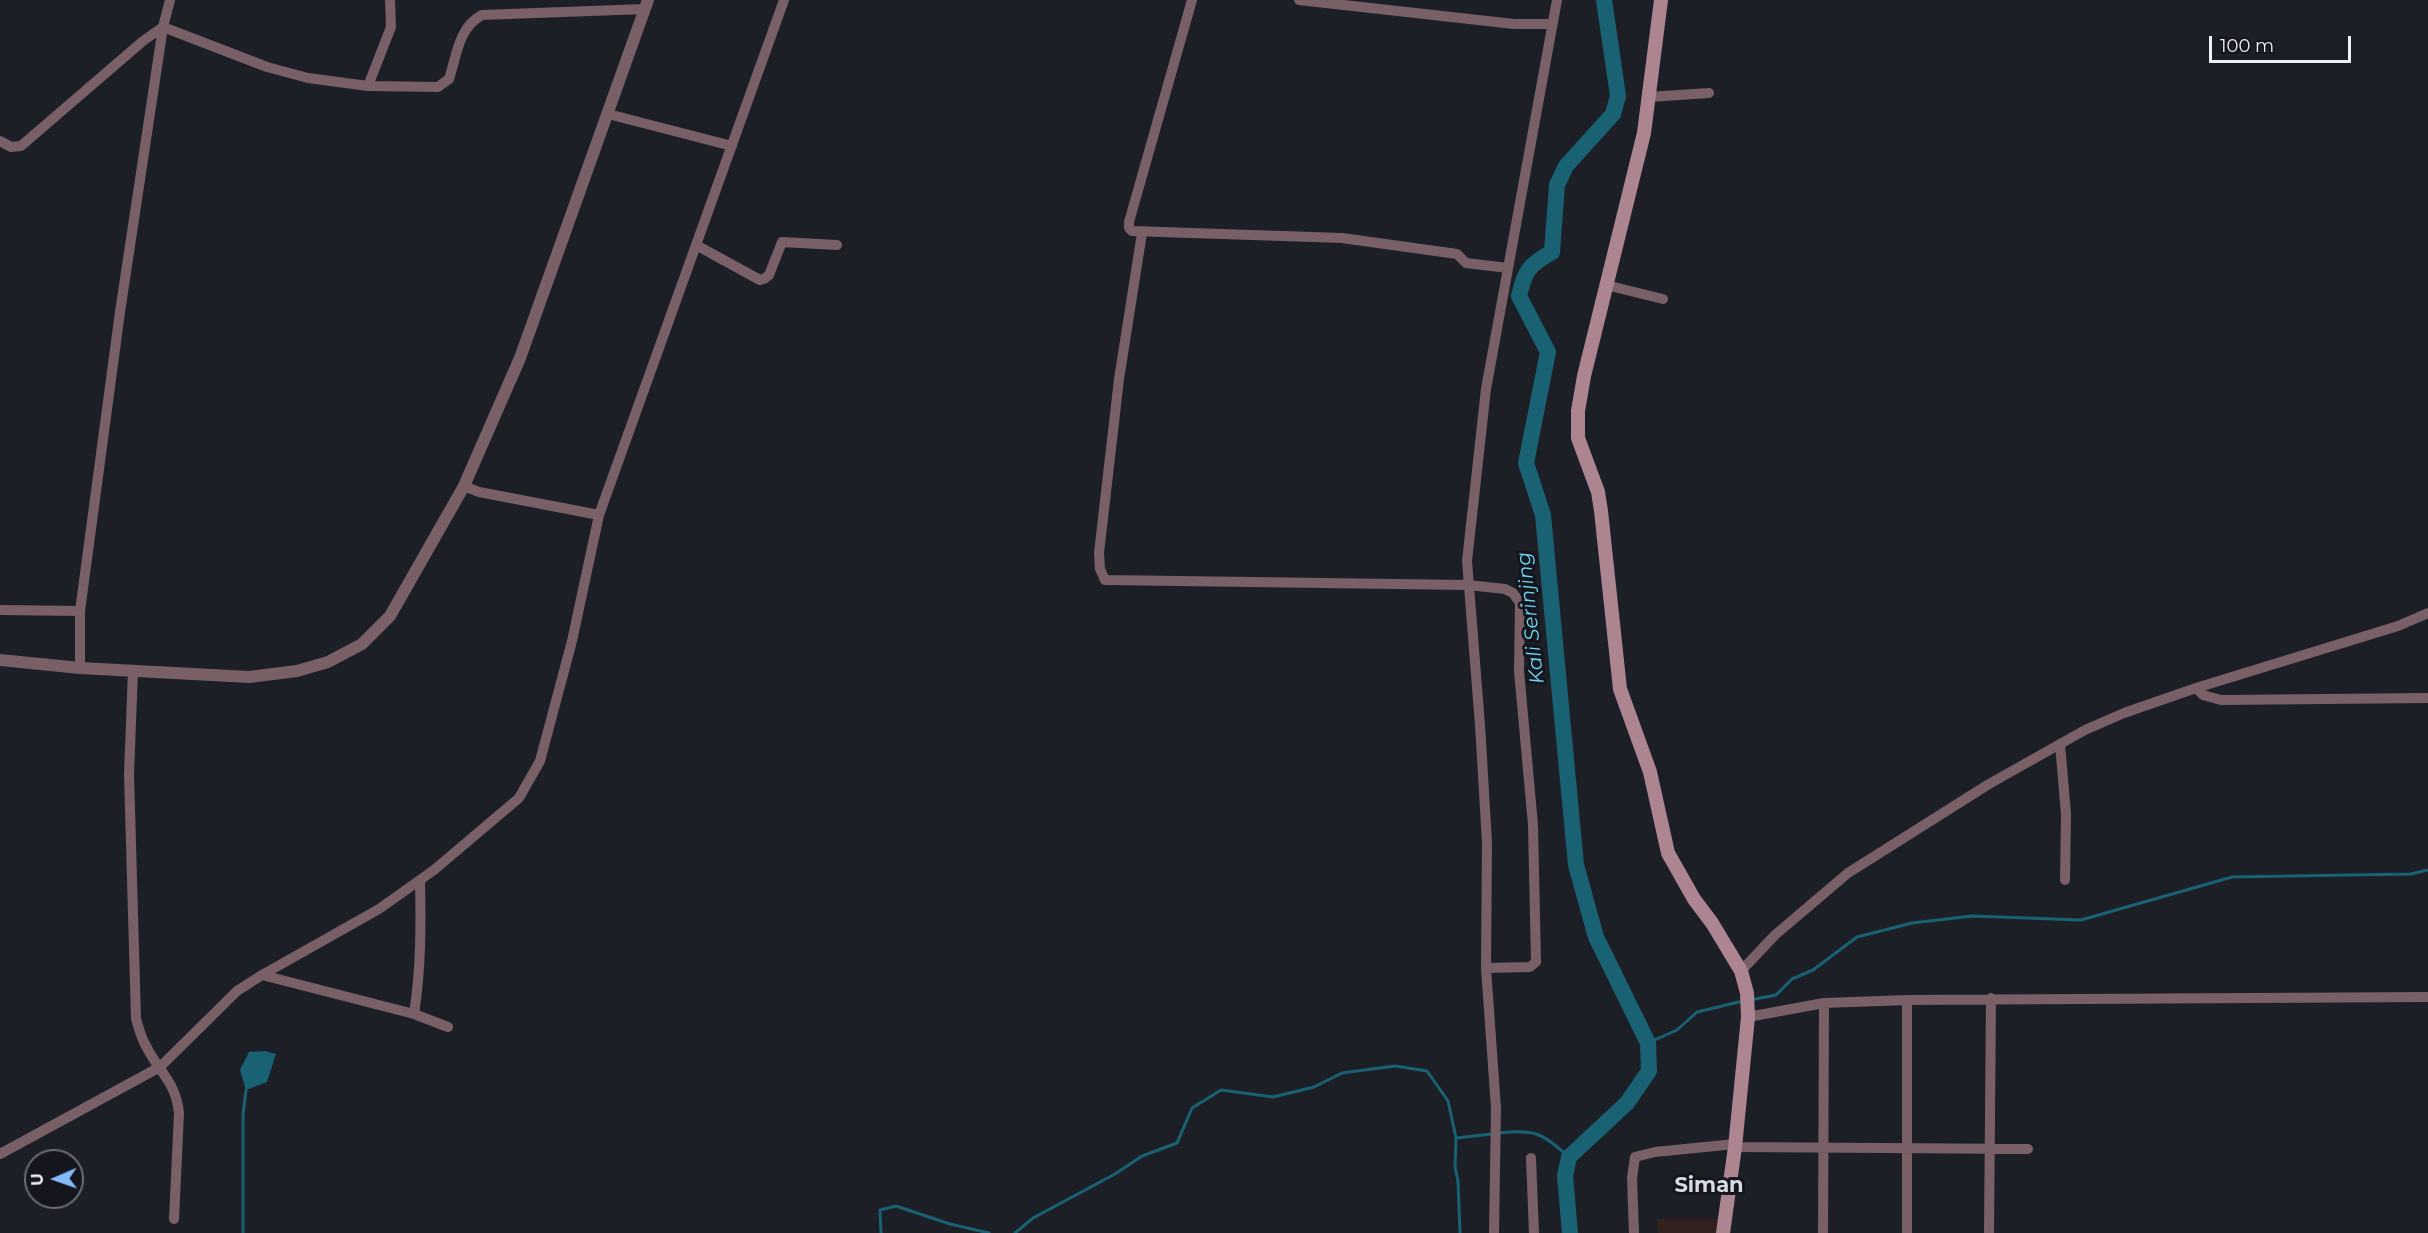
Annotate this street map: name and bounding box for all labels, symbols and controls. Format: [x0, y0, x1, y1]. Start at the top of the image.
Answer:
scale bar [2212, 24, 2354, 62]
text: 100 m [2220, 35, 2274, 57]
water label: Kali Serinjing [1512, 551, 1550, 685]
north arrow [24, 1149, 84, 1209]
text: U [28, 1173, 47, 1186]
district label: Siman [1674, 1173, 1744, 1199]

